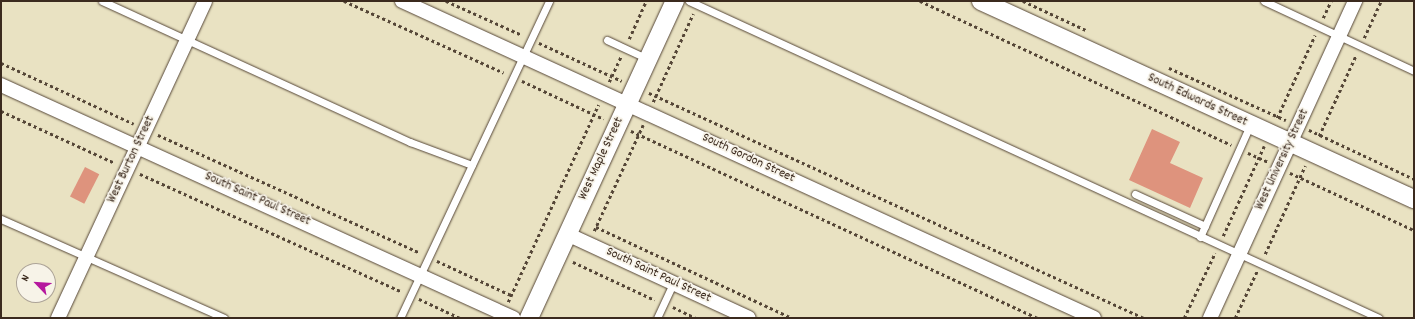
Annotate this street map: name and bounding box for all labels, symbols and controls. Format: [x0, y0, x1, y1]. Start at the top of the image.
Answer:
street label: South Edwards Street [1145, 71, 1249, 131]
street label: West University Street [1253, 107, 1313, 213]
street label: West Burton Street [105, 114, 159, 206]
street label: West Maple Street [576, 115, 628, 203]
street label: South Gordon Street [699, 131, 797, 187]
street label: South Saint Paul Street [202, 170, 312, 230]
street label: South Saint Paul Street [603, 245, 713, 307]
north arrow [16, 263, 56, 303]
text: N [18, 273, 34, 284]

